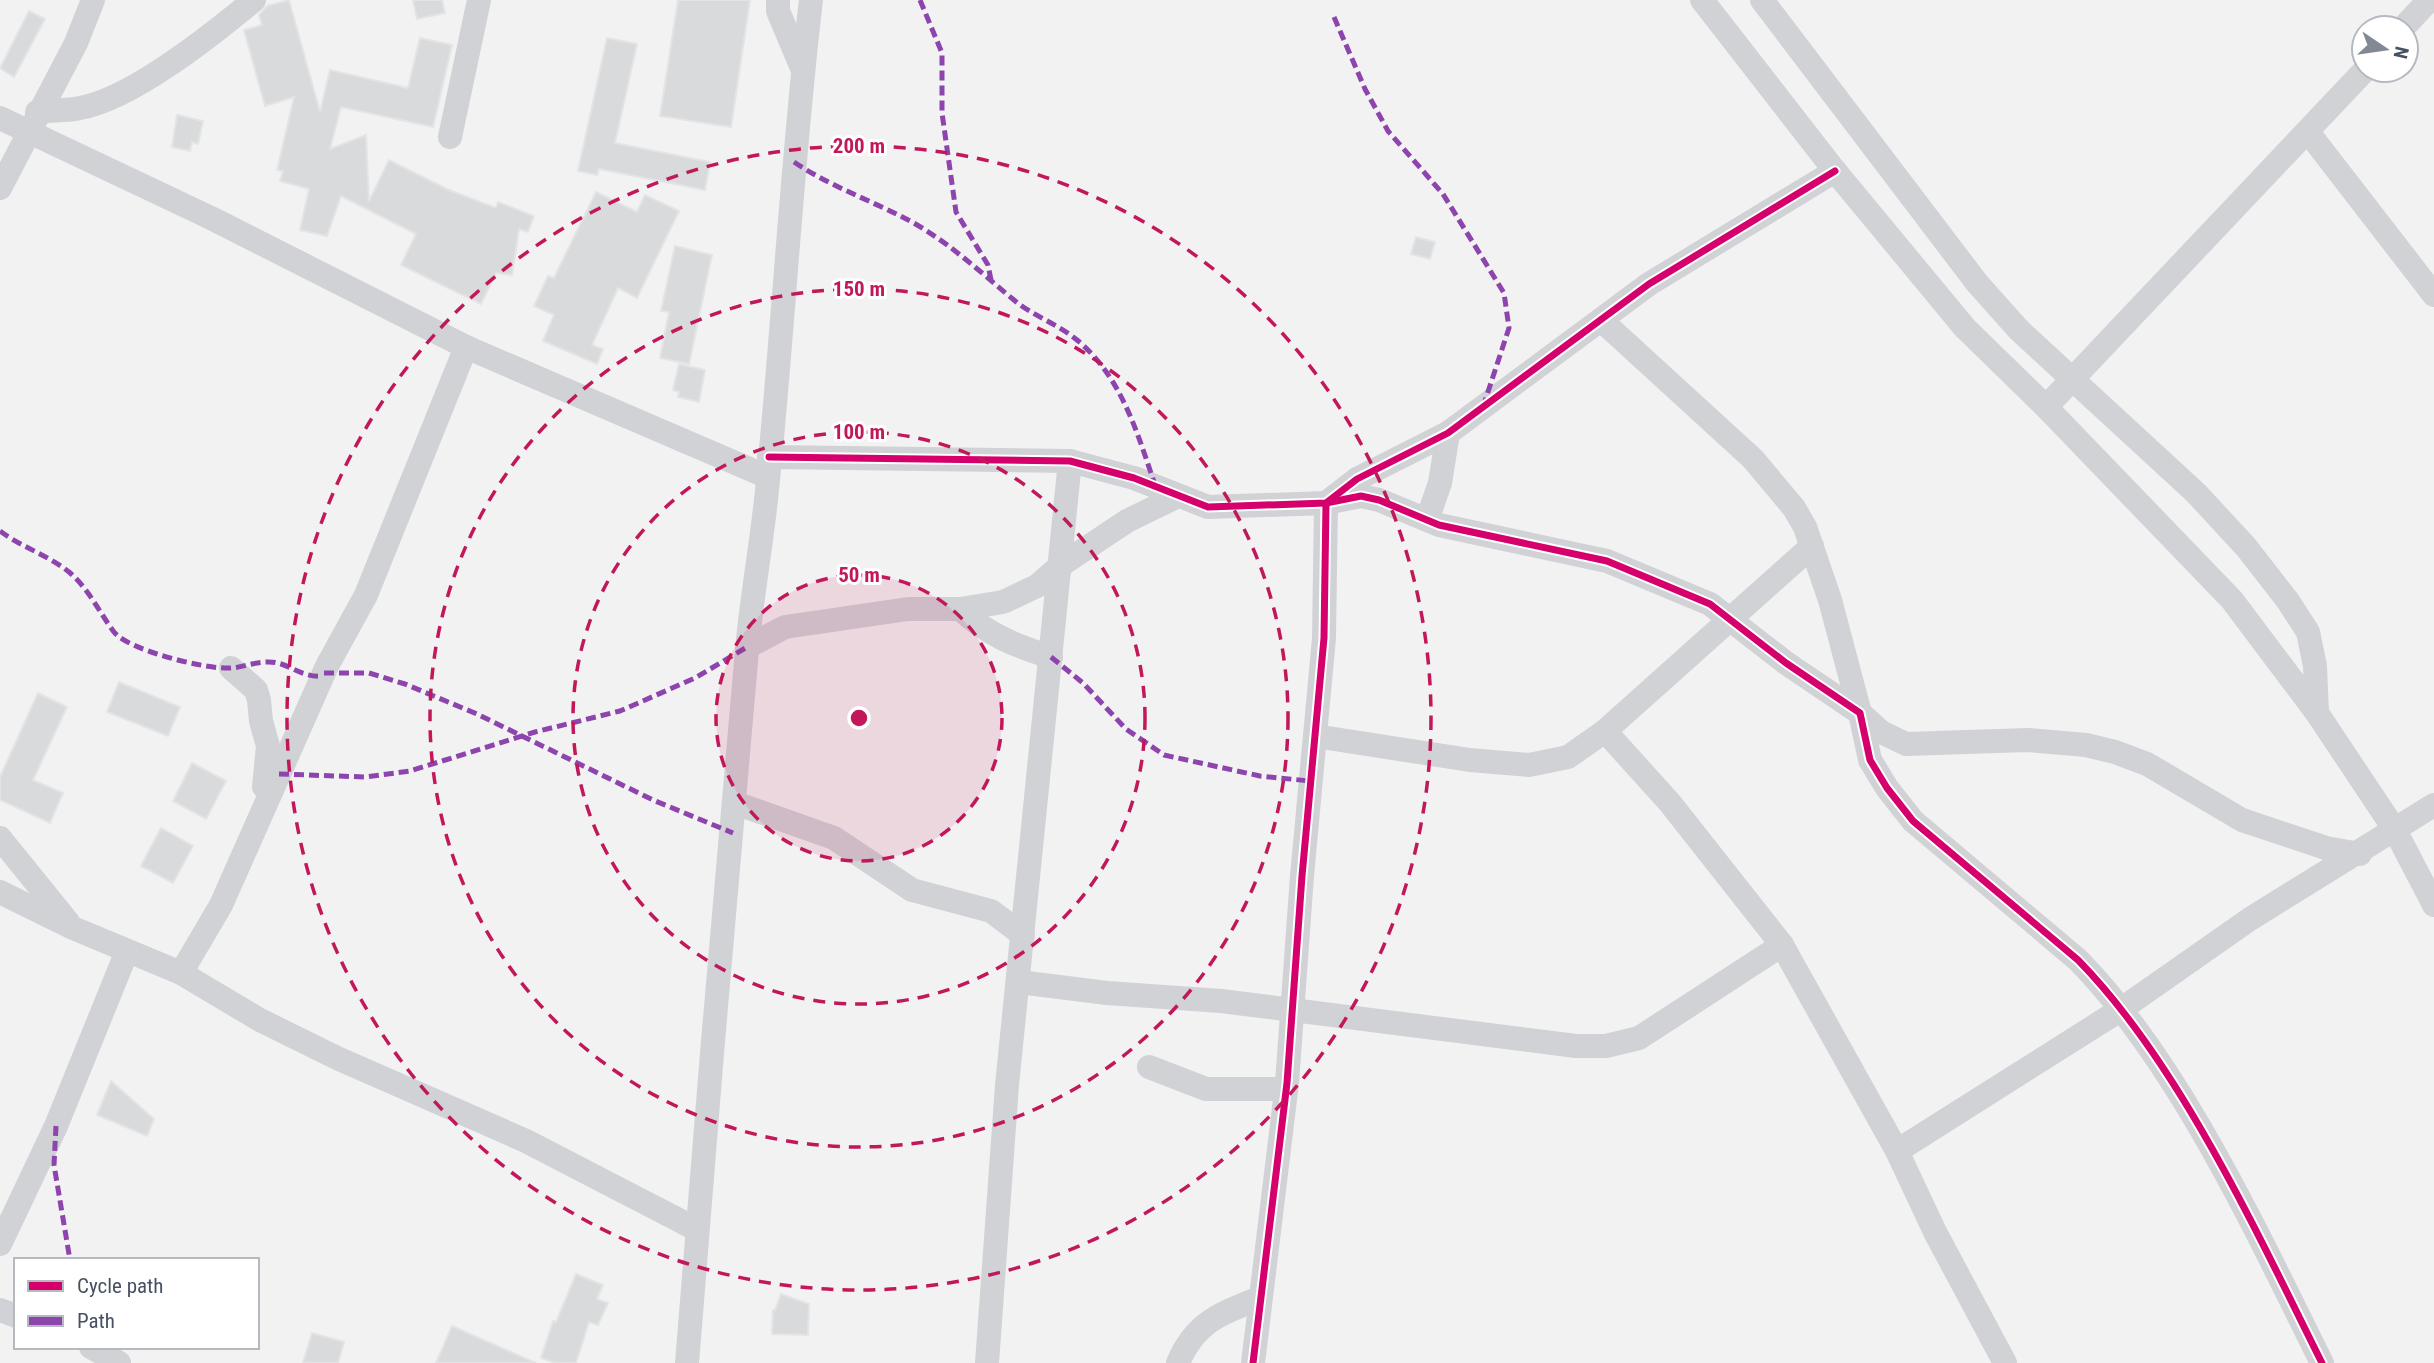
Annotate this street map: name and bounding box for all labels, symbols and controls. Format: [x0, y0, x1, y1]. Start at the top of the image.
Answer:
north arrow [2350, 14, 2420, 84]
text: N [2389, 44, 2414, 61]
text: 200 m [833, 134, 885, 158]
text: 150 m [833, 277, 885, 301]
text: 100 m [833, 420, 885, 444]
text: 50 m [838, 563, 880, 587]
centre of rings [847, 706, 871, 730]
legend [14, 1258, 259, 1349]
text: Cycle path [77, 1274, 163, 1298]
text: Path [77, 1309, 115, 1333]

